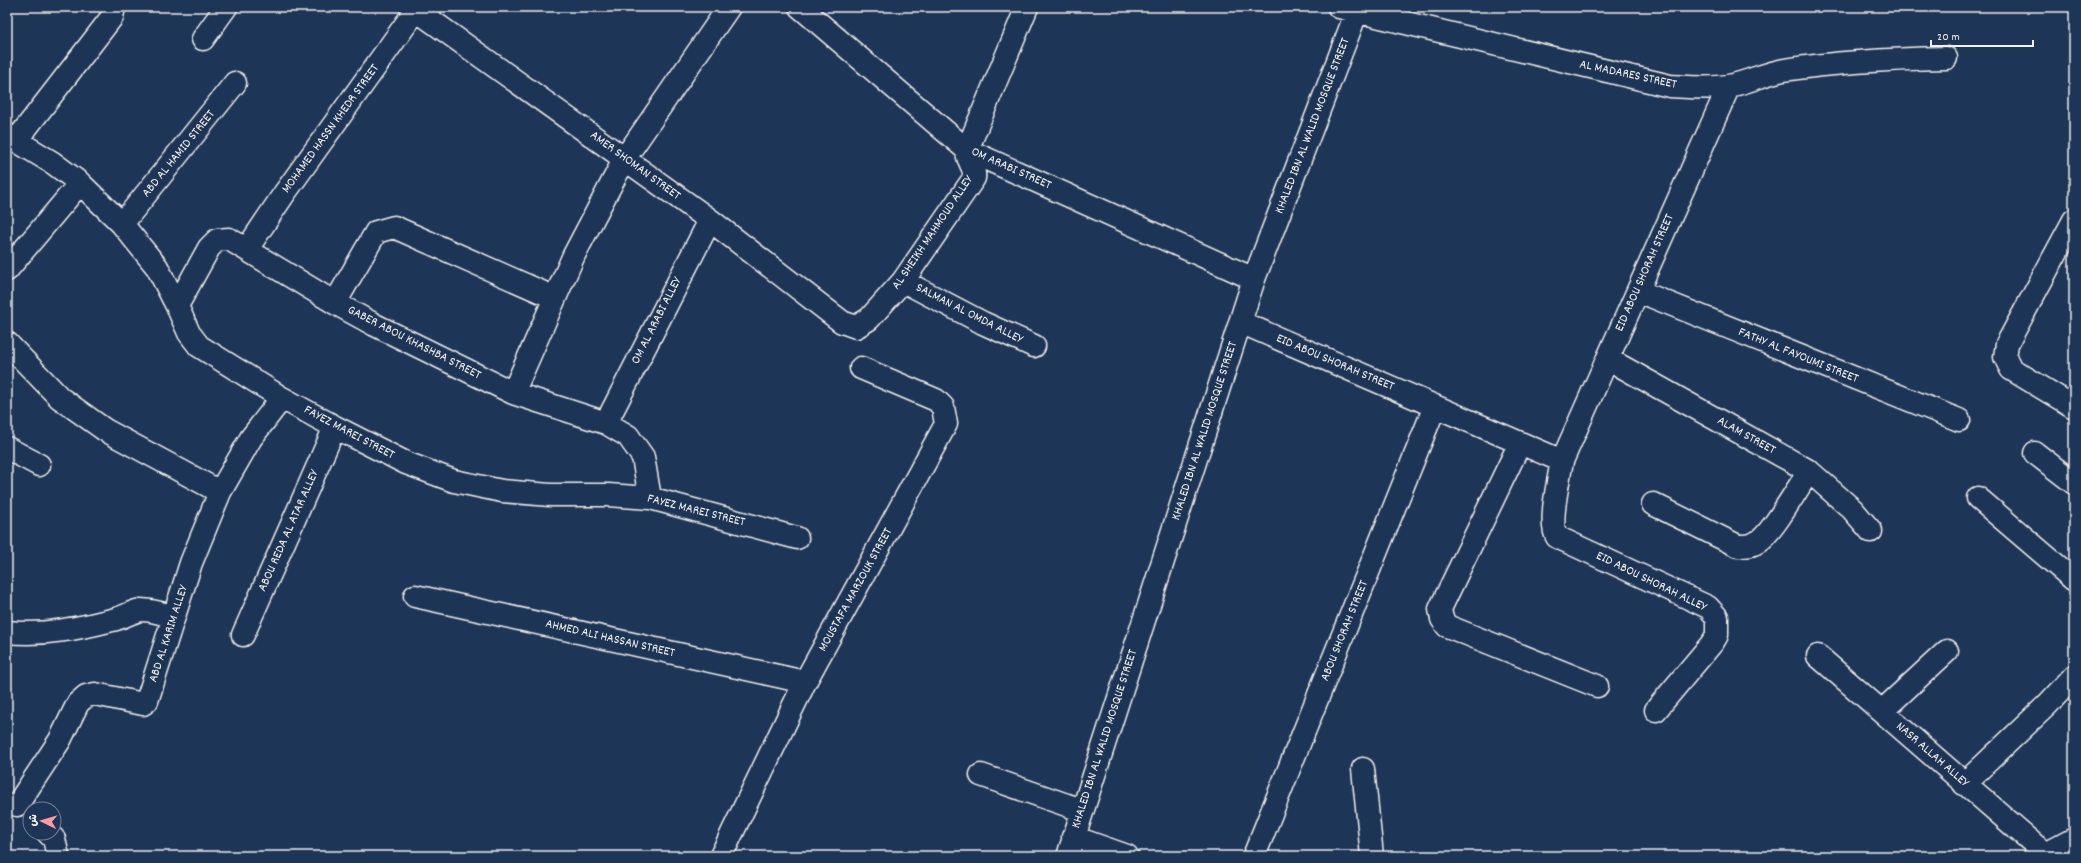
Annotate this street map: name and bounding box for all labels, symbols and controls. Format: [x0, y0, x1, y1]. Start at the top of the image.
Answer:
scale bar [1931, 22, 2033, 48]
text: 20 m [1937, 29, 1960, 46]
street label: KHALED IBN AL WALID MOSQUE STREET [1271, 35, 1355, 217]
street label: AL MADARES STREET [1578, 55, 1678, 95]
street label: MOHAMED HASSN KHEDR STREET [278, 61, 384, 197]
street label: ABD AL HAMID STREET [138, 106, 220, 202]
street label: AMER SHOMAN STREET [586, 127, 684, 205]
street label: OM ARABI STREET [968, 143, 1054, 195]
street label: AL SHEIKH MAHMOUD ALLEY [888, 171, 979, 294]
street label: EID ABOU SHORAH STREET [1611, 211, 1679, 335]
street label: OM AL ARABI ALLEY [627, 273, 688, 368]
street label: SALMAN AL OMDA ALLEY [912, 279, 1027, 350]
street label: GABER ABOU KHASHBA STREET [344, 301, 484, 385]
street label: FATHY AL FAYOUMI STREET [1735, 323, 1861, 389]
street label: EID ABOU SHORAH STREET [1273, 329, 1397, 397]
street label: KHALED IBN AL WALID MOSQUE STREET [1167, 339, 1243, 523]
street label: FAYEZ MAREI STREET [300, 401, 398, 465]
street label: ALAM STREET [1713, 412, 1779, 460]
street label: ABOU REDA AL ATAR ALLEY [254, 466, 325, 595]
street label: FAYEZ MAREI STREET [645, 490, 747, 532]
street label: MOUSTAFA MARZOUK STREET [814, 525, 898, 655]
street label: EID ABOU SHORAH ALLEY [1593, 547, 1711, 618]
street label: ABOU SHORAH STREET [1316, 578, 1374, 684]
street label: ABD AL KARIM ALLEY [144, 582, 194, 685]
street label: AHMED ALI HASSAN STREET [543, 615, 677, 663]
street label: KHALED IBN AL WALID MOSQUE STREET [1067, 647, 1143, 831]
street label: NASR ALLAH ALLEY [1891, 718, 1974, 793]
north arrow [22, 801, 62, 841]
text: ش [26, 814, 43, 827]

